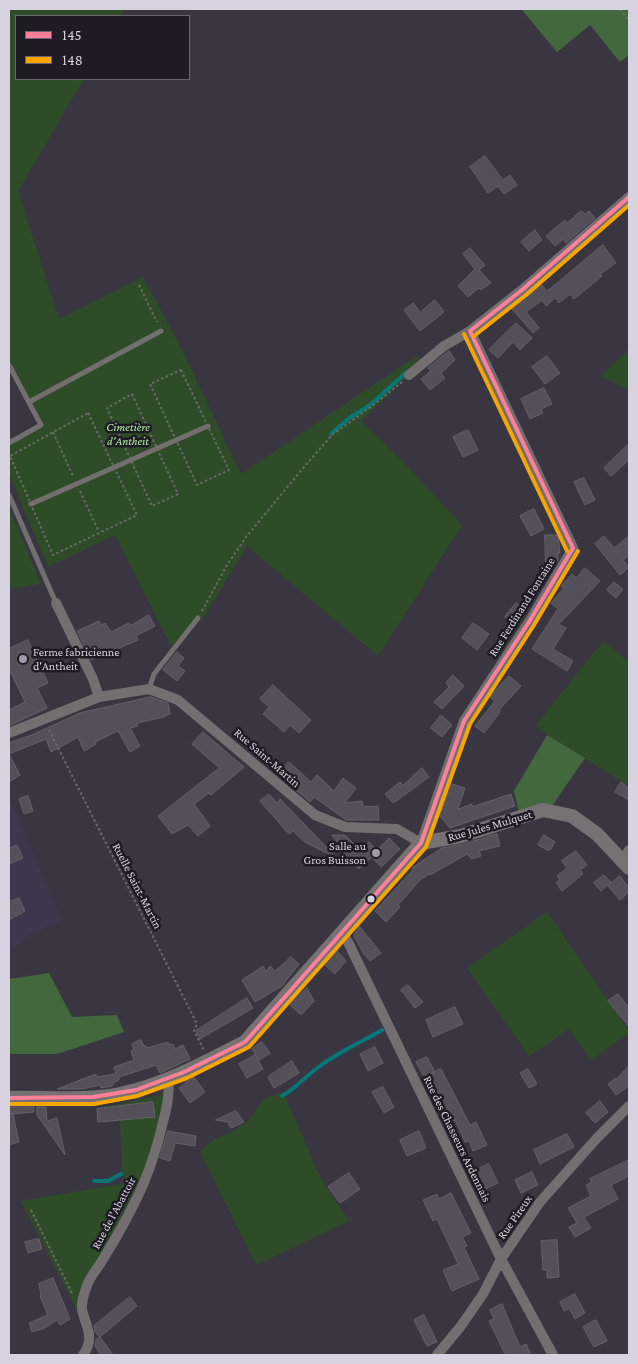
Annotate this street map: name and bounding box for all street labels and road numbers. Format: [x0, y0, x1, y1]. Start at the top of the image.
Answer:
street label: Rue Ferdinand Fontaine [486, 555, 558, 659]
street label: Rue Saint-Martin [231, 725, 303, 791]
street label: Rue Jules Mulquet [446, 807, 534, 845]
street label: Ruelle Saint-Martin [109, 841, 165, 931]
street label: Rue des Chasseurs Ardennais [420, 1073, 494, 1205]
street label: Rue de l'Abattoir [89, 1174, 139, 1252]
street label: Rue Pireux [495, 1192, 535, 1242]

